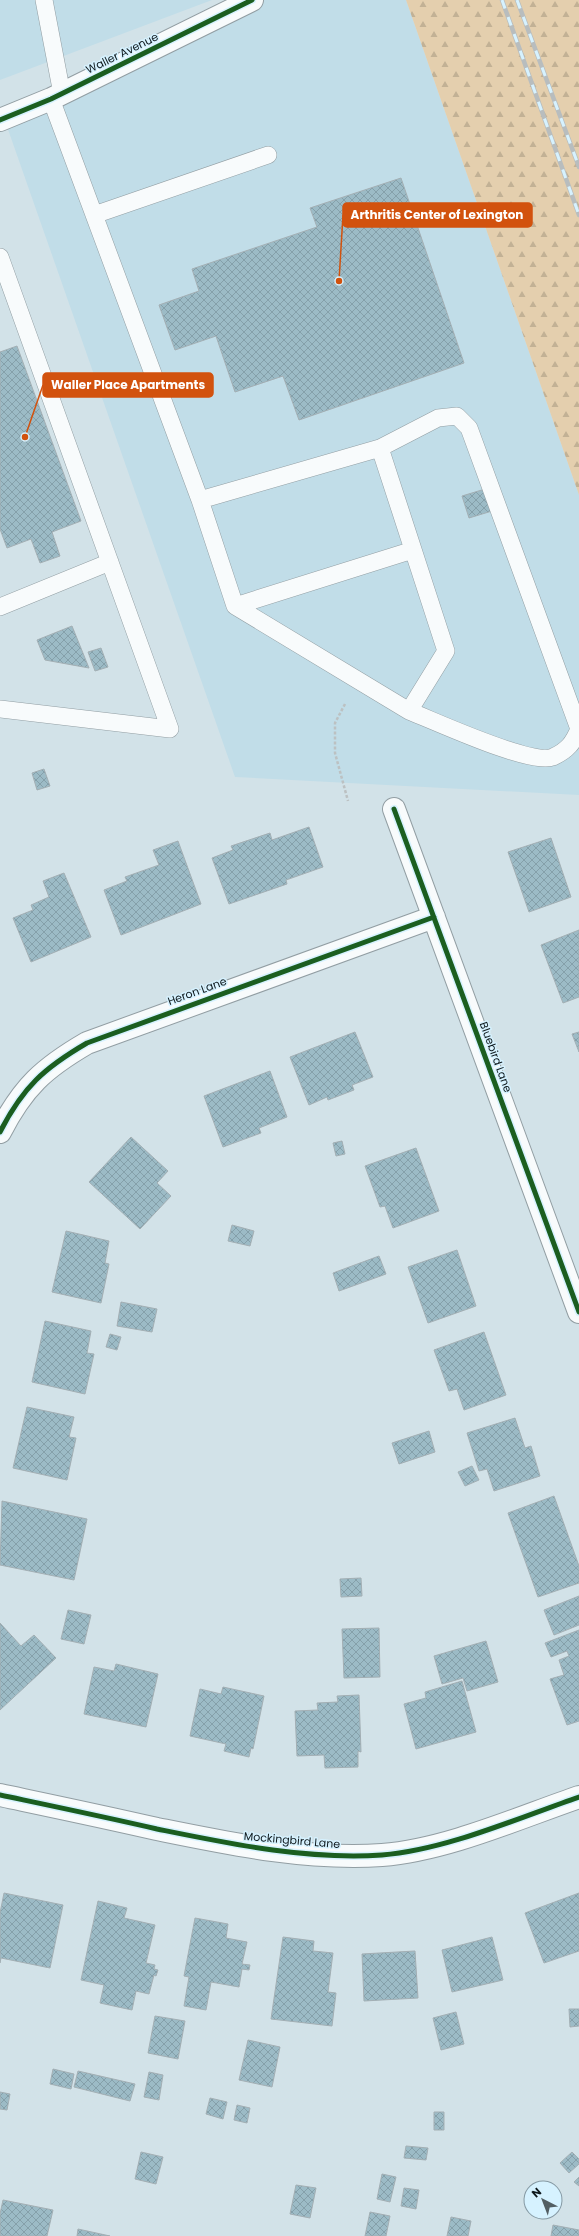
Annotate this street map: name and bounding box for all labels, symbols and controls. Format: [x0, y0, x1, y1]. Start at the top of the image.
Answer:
street label: Waller Avenue [83, 28, 161, 77]
callout: Arthritis Center of Lexington [343, 203, 532, 227]
text: Arthritis Center of Lexington [351, 206, 523, 223]
callout: Waller Place Apartments [43, 373, 213, 397]
text: Waller Place Apartments [51, 376, 205, 393]
street label: Heron Lane [165, 973, 229, 1009]
street label: Bluebird Lane [476, 1020, 516, 1095]
street label: Mockingbird Lane [243, 1828, 341, 1852]
north arrow [523, 2180, 563, 2220]
text: N [528, 2184, 545, 2201]

